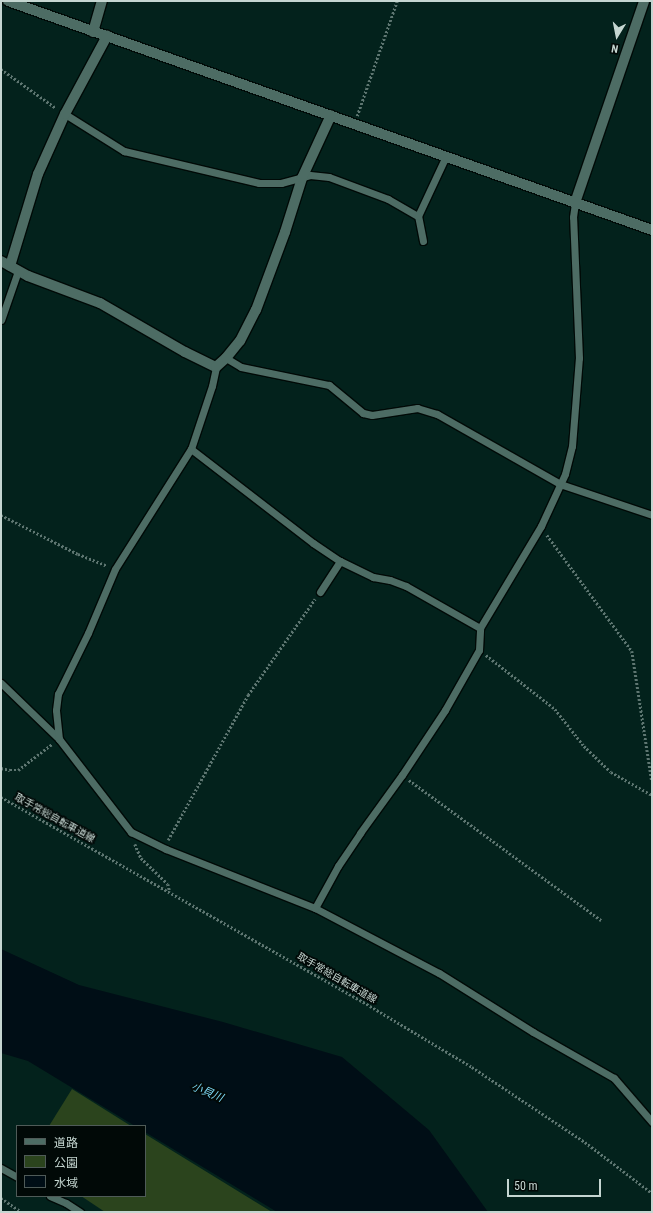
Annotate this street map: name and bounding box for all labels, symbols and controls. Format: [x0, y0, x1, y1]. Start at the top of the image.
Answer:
north arrow [597, 16, 637, 56]
text: N [610, 41, 619, 55]
street label: 取手常総自転車道線 [13, 791, 97, 845]
street label: 取手常総自転車道線 [295, 950, 379, 1006]
water label: 小貝川 [189, 1080, 225, 1106]
legend [16, 1125, 146, 1197]
text: 道路 [54, 1136, 78, 1150]
text: 公園 [54, 1156, 78, 1170]
scale bar [509, 1171, 603, 1197]
text: 水域 [54, 1176, 78, 1190]
text: 50 m [514, 1179, 538, 1193]

